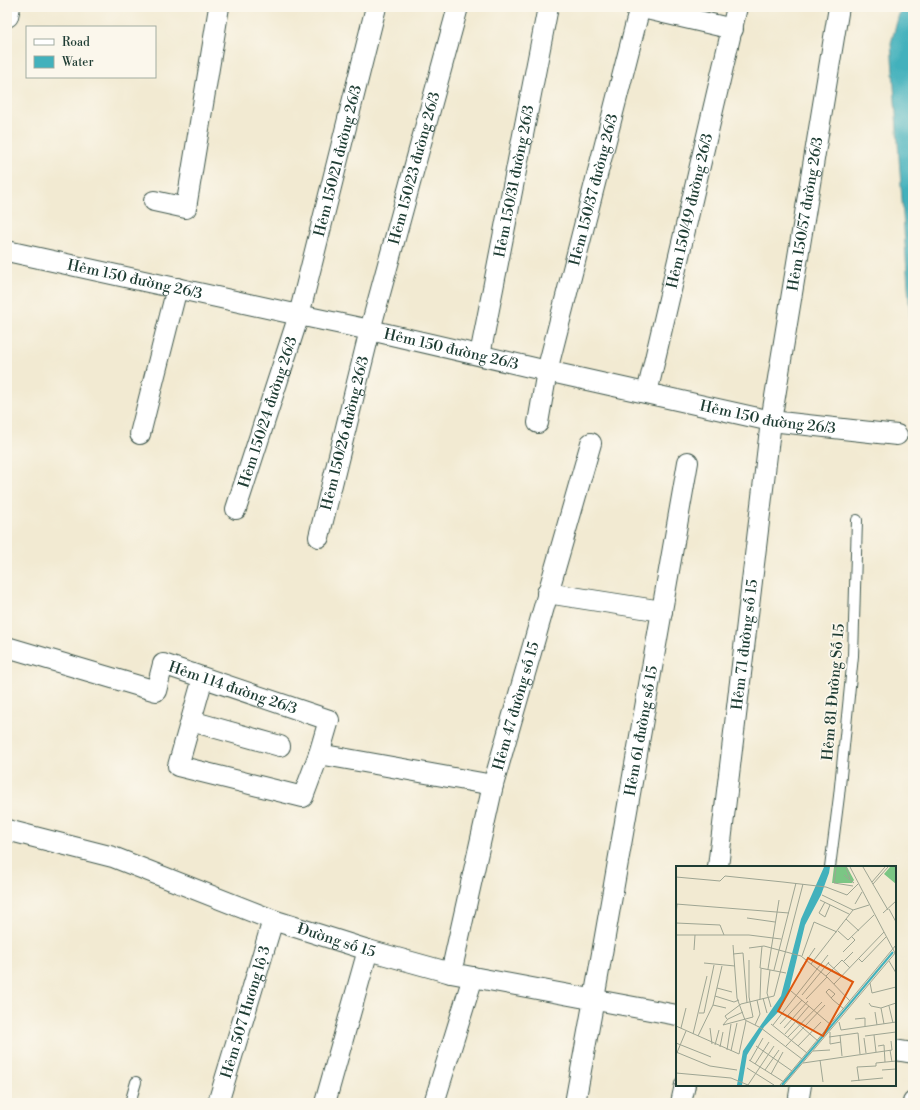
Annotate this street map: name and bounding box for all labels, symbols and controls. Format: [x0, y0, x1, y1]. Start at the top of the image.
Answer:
legend [26, 26, 156, 78]
text: Road [62, 35, 90, 50]
text: Water [61, 55, 94, 70]
street label: Hẻm 150/21 đường 26/3 [310, 83, 366, 239]
street label: Hẻm 150/23 đường 26/3 [385, 90, 444, 247]
street label: Hẻm 150/31 đường 26/3 [490, 103, 539, 259]
street label: Hẻm 150/37 đường 26/3 [565, 112, 622, 268]
street label: Hẻm 150/49 đường 26/3 [663, 132, 717, 290]
street label: Hẻm 150/57 đường 26/3 [783, 136, 828, 292]
street label: Hẻm 150 đường 26/3 [66, 256, 204, 304]
street label: Hẻm 150 đường 26/3 [382, 325, 520, 374]
street label: Hẻm 150/24 đường 26/3 [235, 334, 301, 490]
street label: Hẻm 150/26 đường 26/3 [317, 354, 373, 512]
street label: Hẻm 150 đường 26/3 [698, 396, 837, 438]
street label: Hẻm 71 đường số 15 [728, 578, 762, 711]
street label: Hẻm 81 Đường Số 15 [818, 623, 849, 761]
street label: Hẻm 47 đường số 15 [489, 639, 544, 773]
street label: Hẻm 114 đường 26/3 [166, 657, 300, 719]
street label: Hẻm 61 đường số 15 [621, 664, 662, 798]
inset map [676, 866, 896, 1086]
street label: Đường số 15 [295, 919, 378, 962]
street label: Hẻm 507 Hương lộ 3 [217, 944, 275, 1081]

